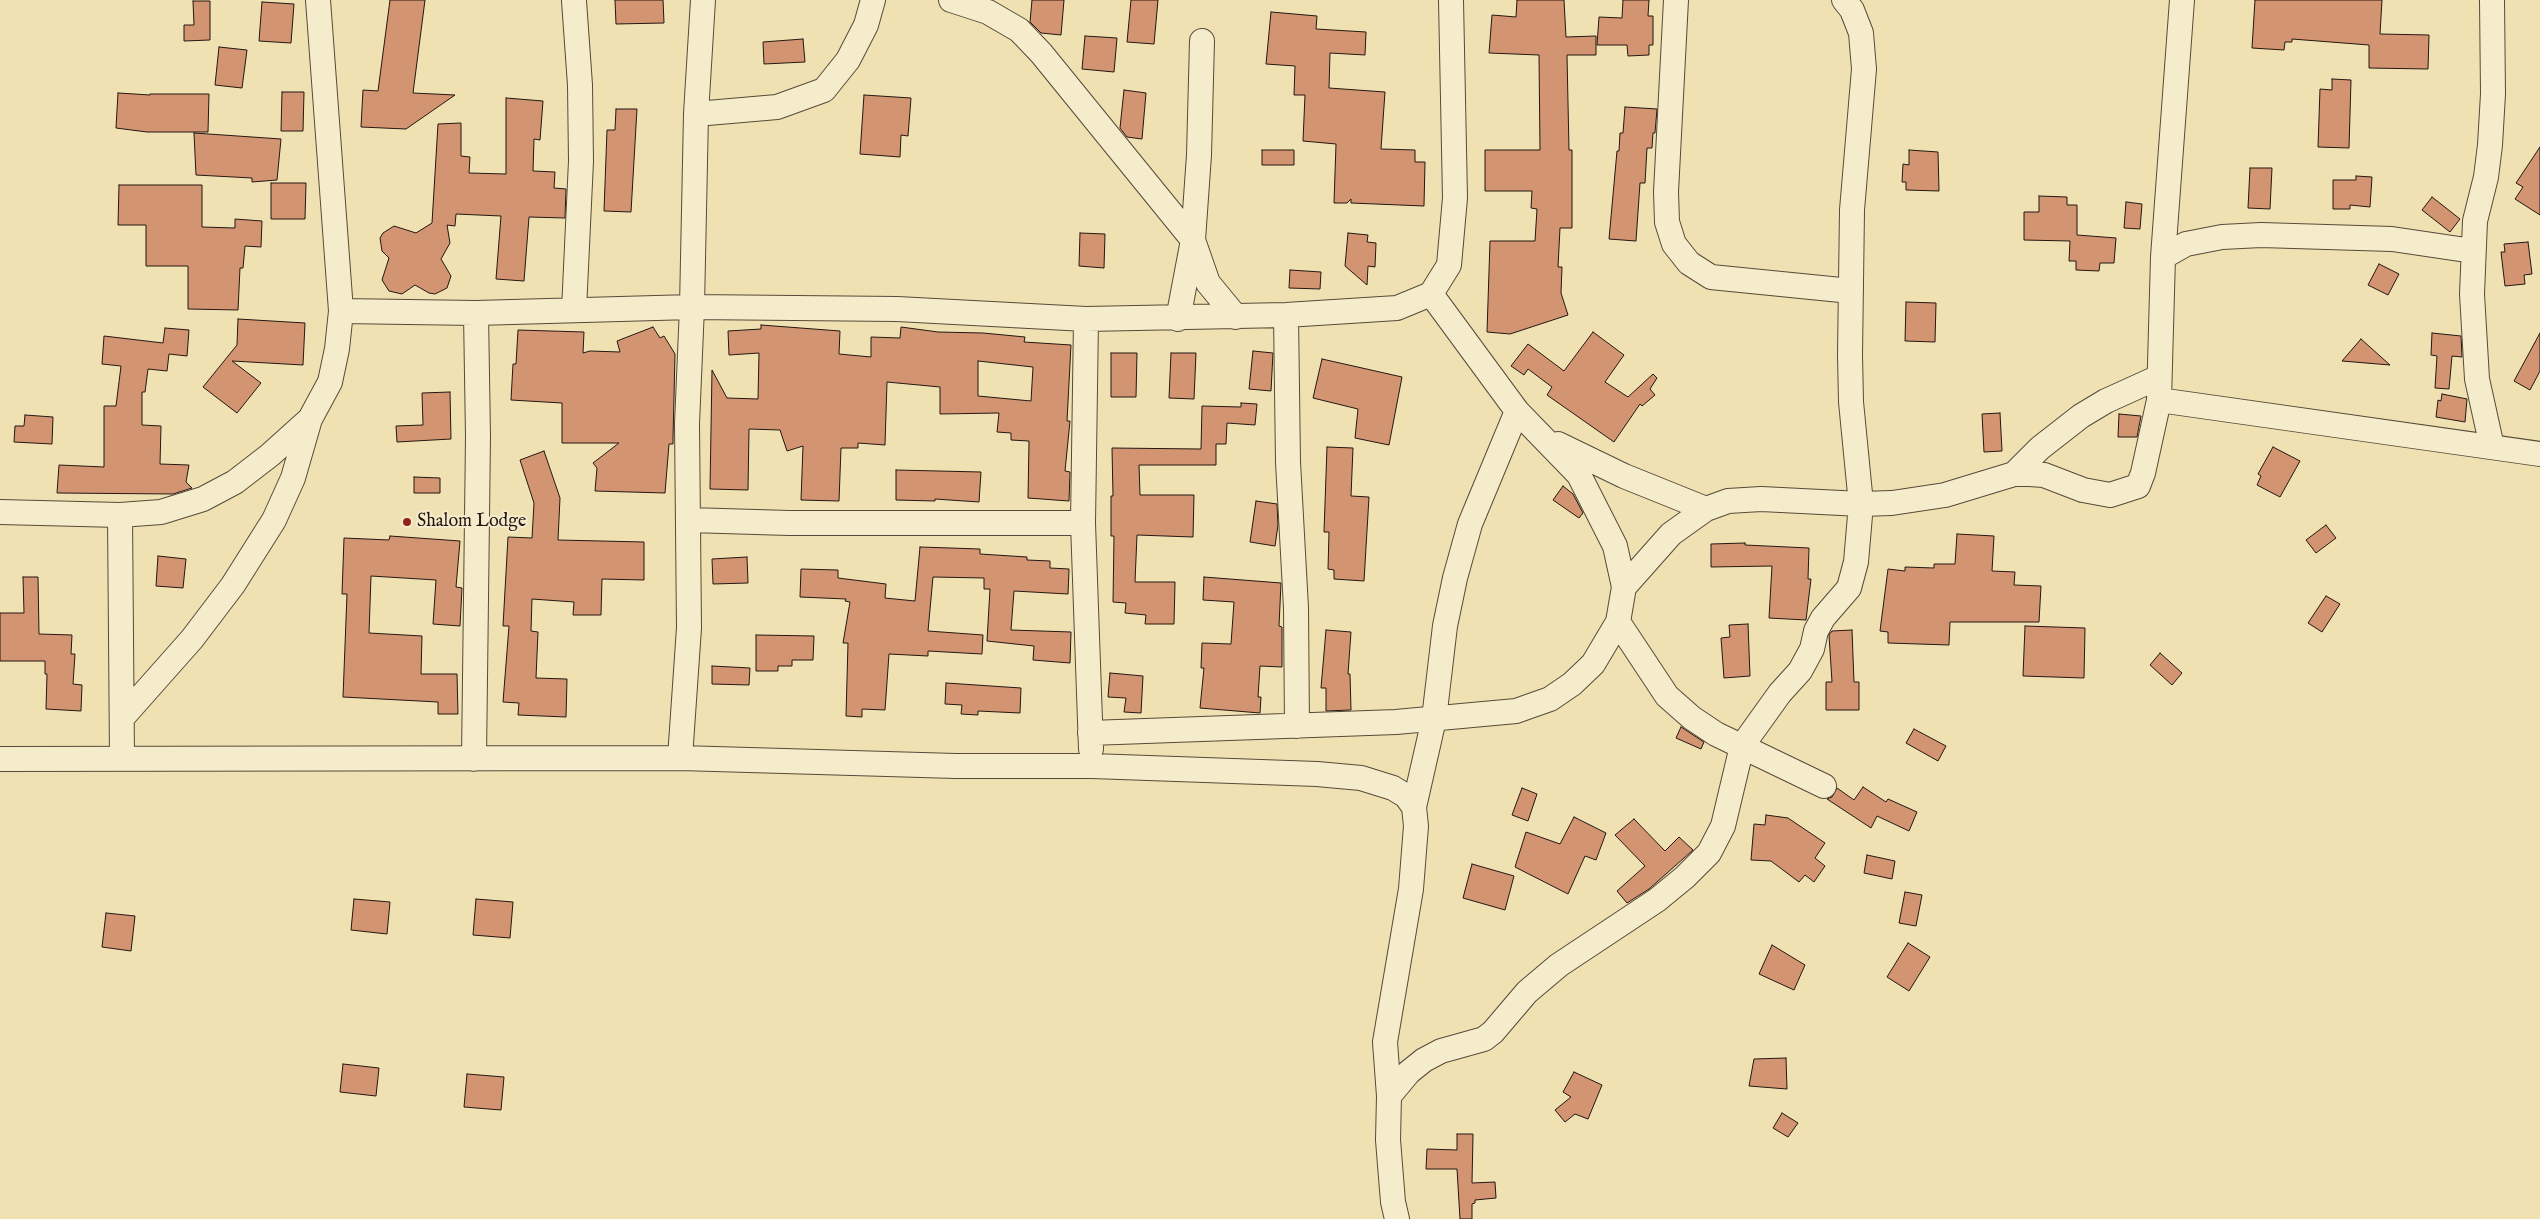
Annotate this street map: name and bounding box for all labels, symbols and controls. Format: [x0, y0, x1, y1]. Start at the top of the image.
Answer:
place label: Shalom Lodge [417, 511, 526, 533]
marker: Shalom Lodge [401, 516, 413, 528]

